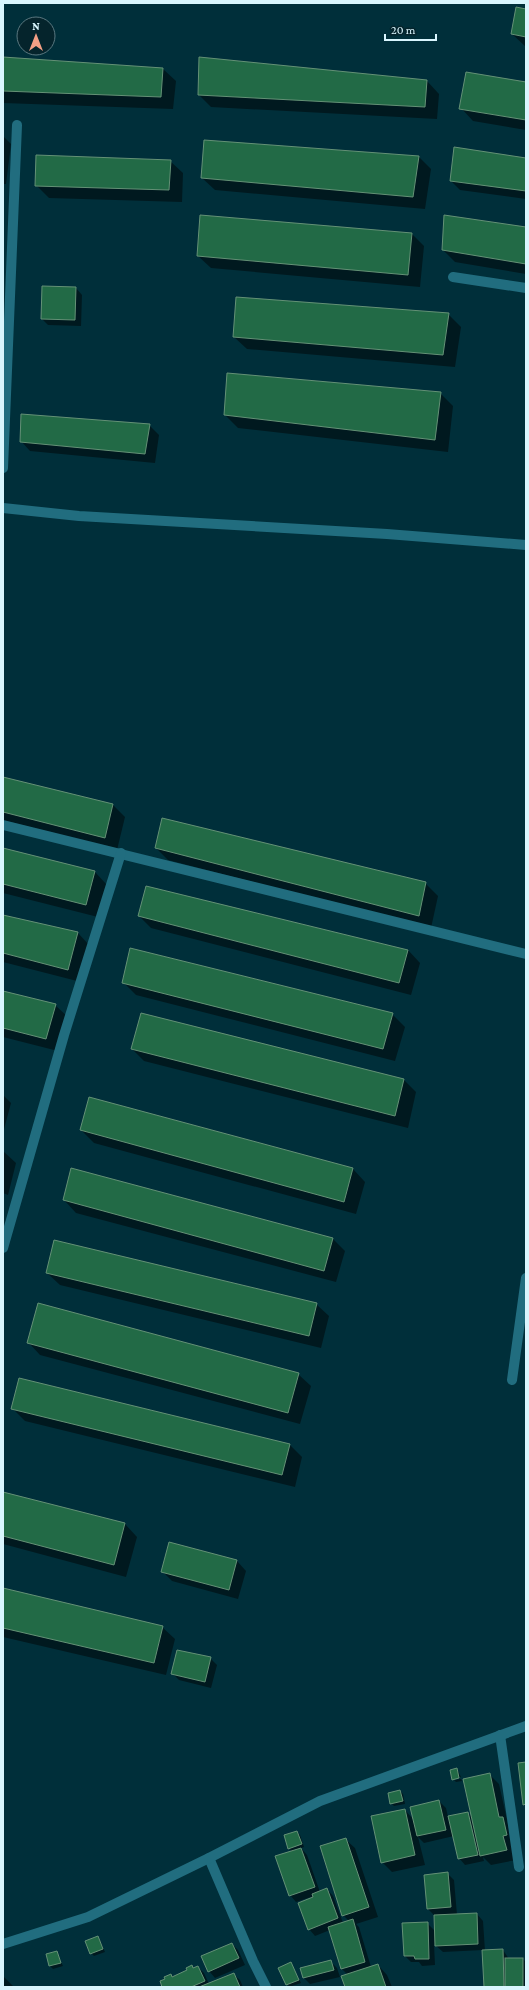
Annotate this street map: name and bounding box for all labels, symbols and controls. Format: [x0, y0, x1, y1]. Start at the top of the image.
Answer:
north arrow [16, 16, 56, 56]
scale bar [385, 16, 436, 42]
text: N [32, 20, 40, 32]
text: 20 m [391, 23, 416, 37]

